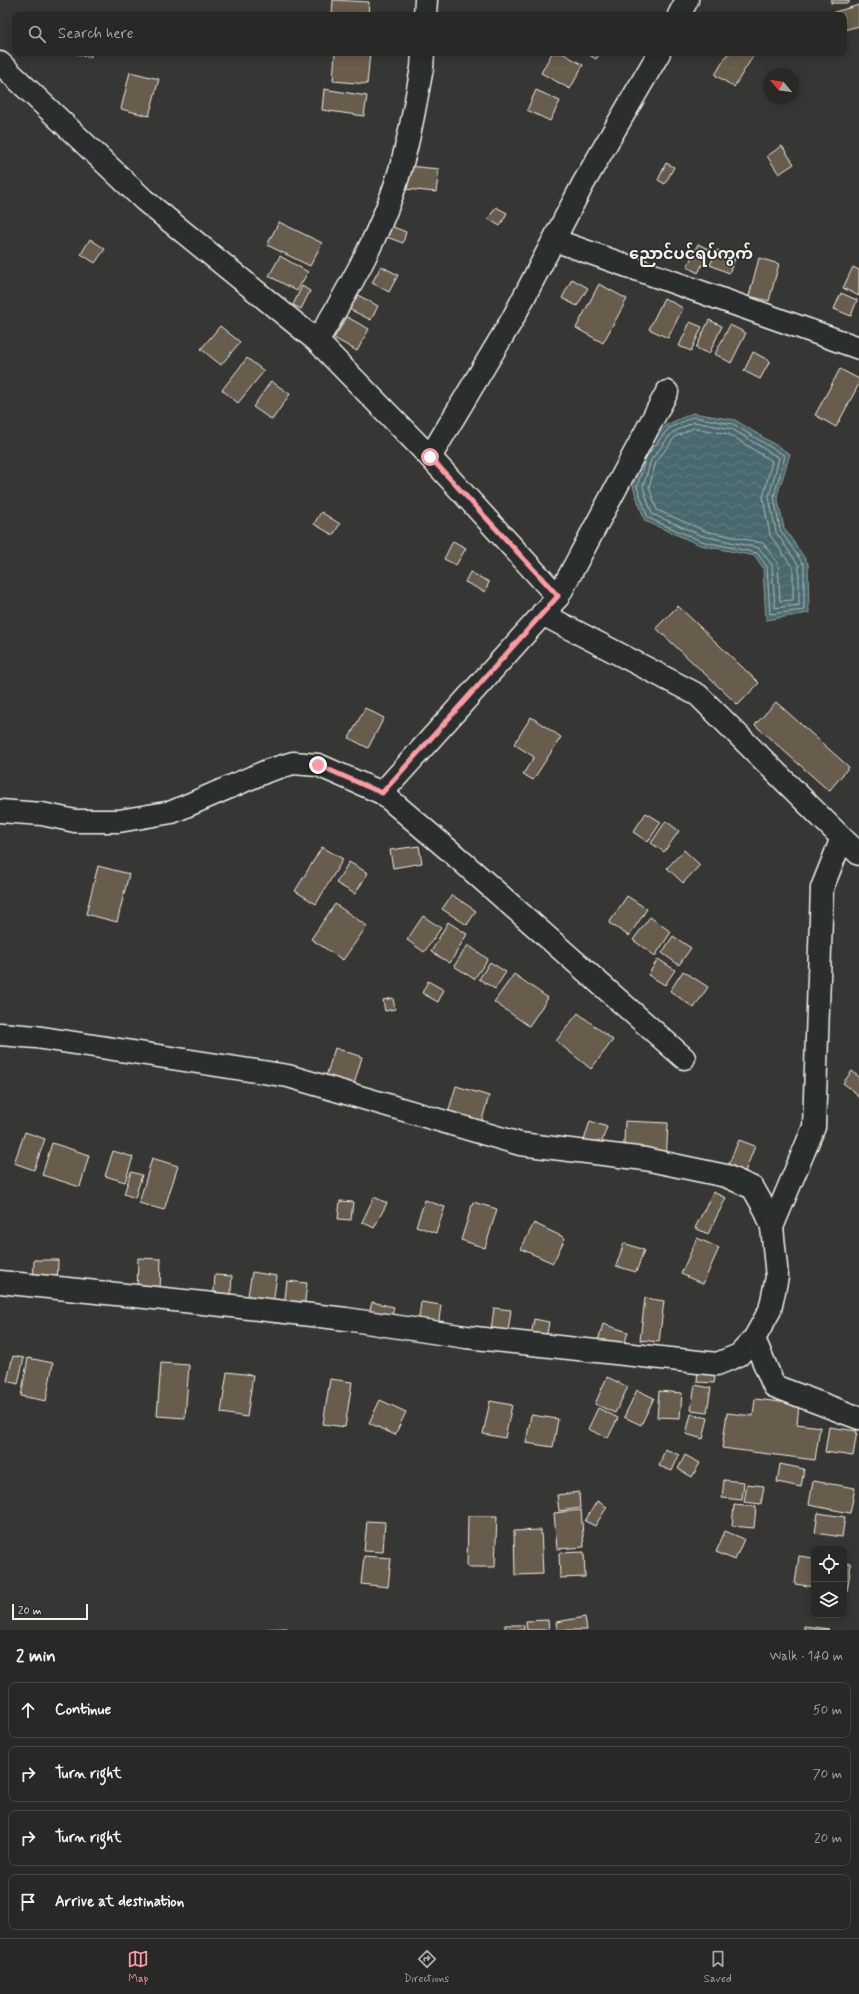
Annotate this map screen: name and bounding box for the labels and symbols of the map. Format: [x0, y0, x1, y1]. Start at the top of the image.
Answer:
north arrow [763, 68, 799, 104]
district label: ညောင်ပင်ရပ်ကွက် [629, 242, 753, 267]
route start [421, 448, 439, 466]
route end [309, 756, 327, 774]
scale bar [12, 1602, 88, 1621]

